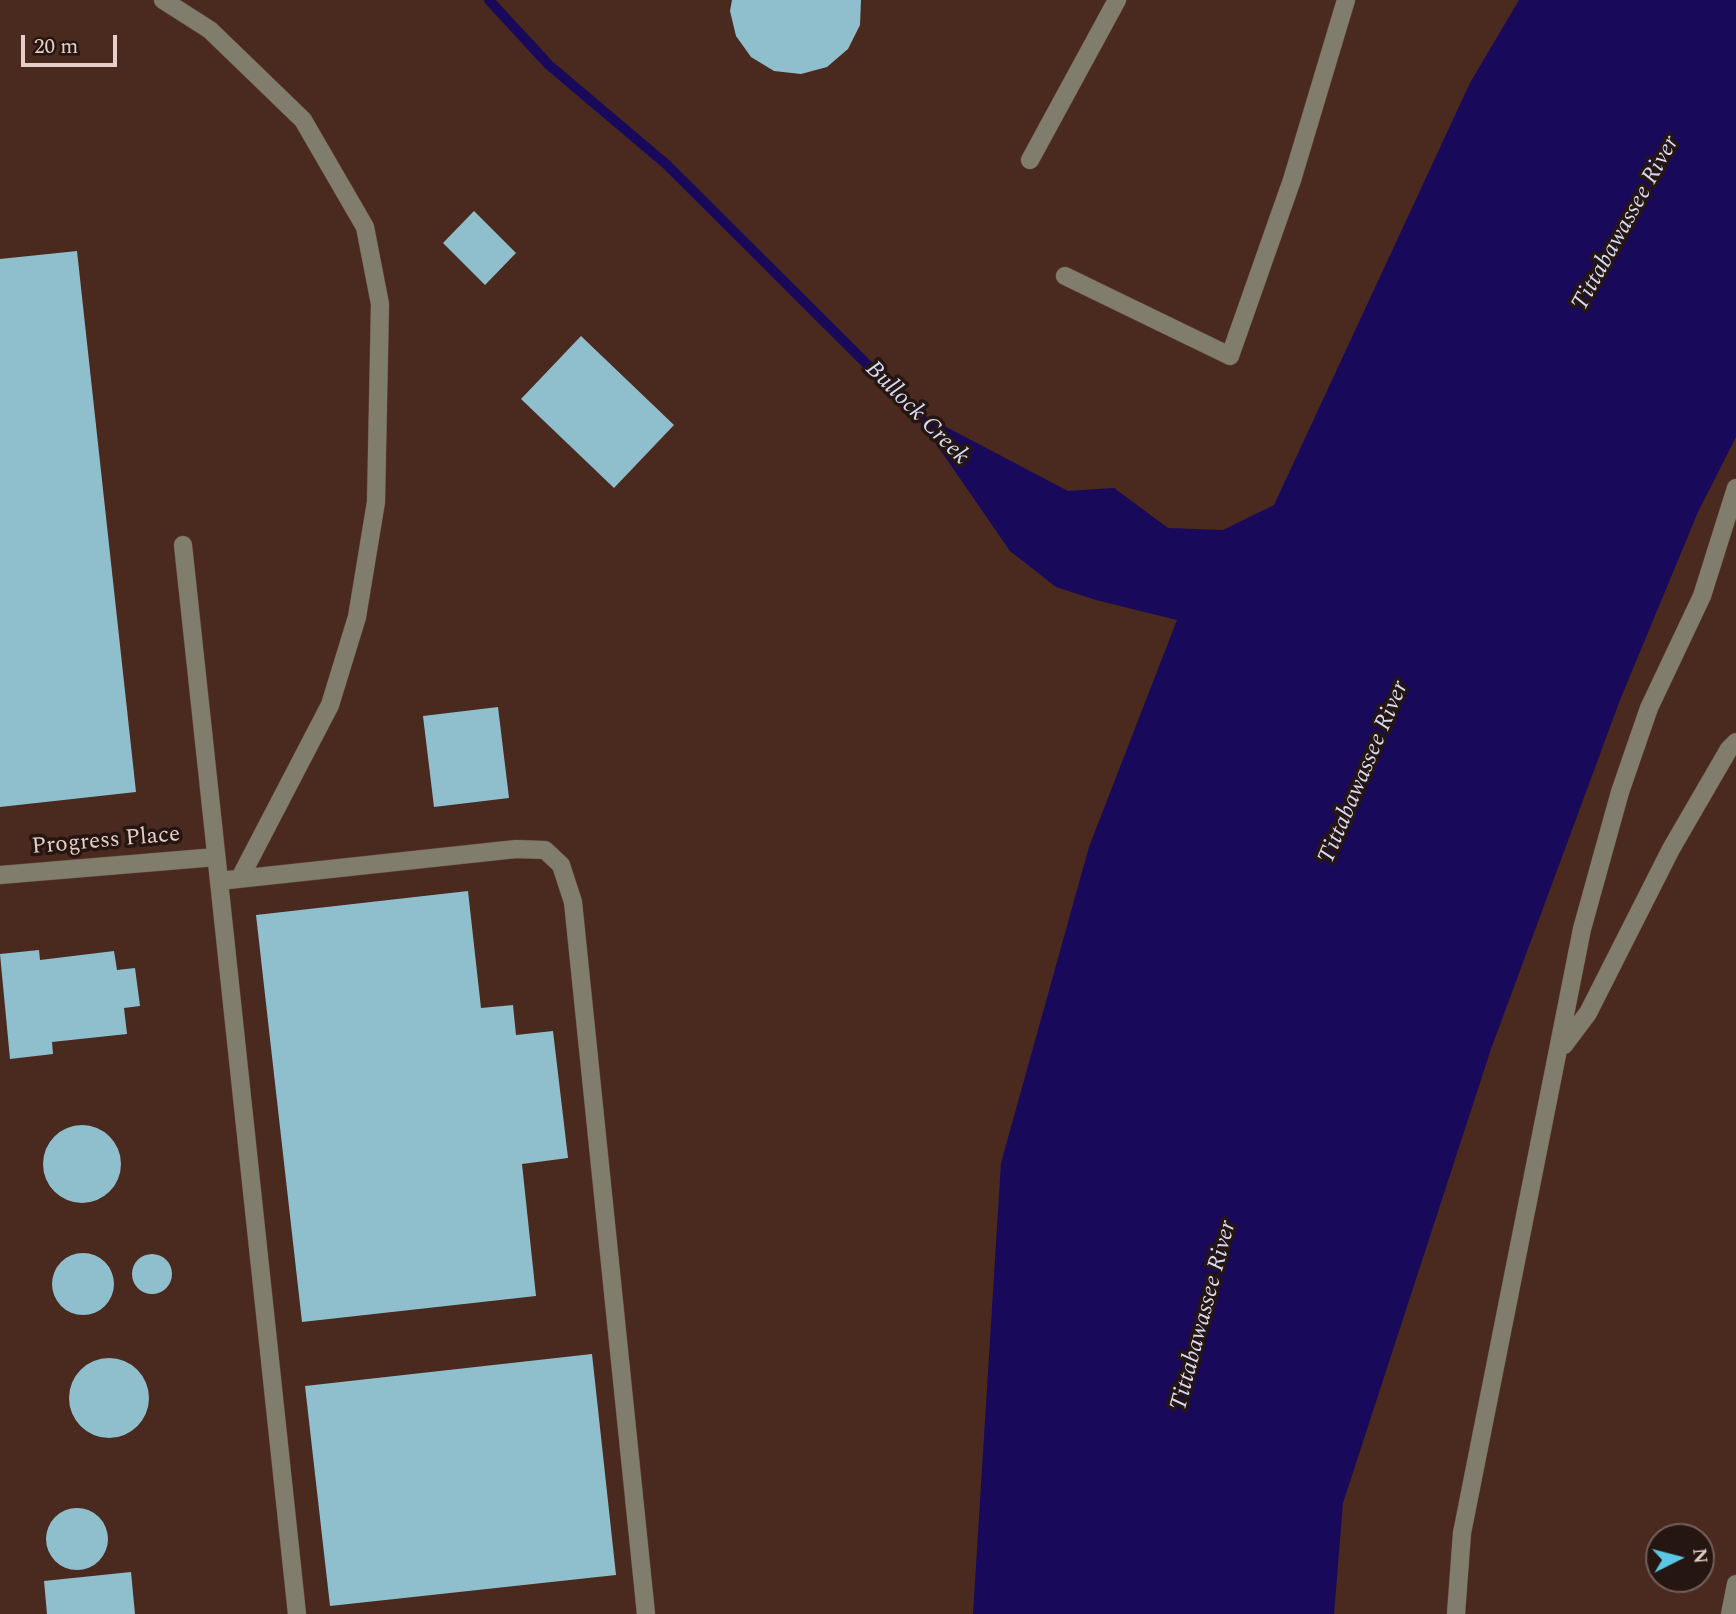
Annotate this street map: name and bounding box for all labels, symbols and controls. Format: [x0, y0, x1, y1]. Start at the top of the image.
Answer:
scale bar [24, 21, 121, 65]
text: 20 m [34, 31, 78, 63]
water label: Tittabawassee River [1567, 131, 1687, 317]
water label: Bullock Creek [858, 356, 974, 472]
water label: Tittabawassee River [1313, 677, 1417, 869]
street label: Progress Place [31, 822, 181, 862]
water label: Tittabawassee River [1166, 1218, 1244, 1414]
north arrow [1645, 1523, 1715, 1593]
text: N [1684, 1547, 1715, 1565]

